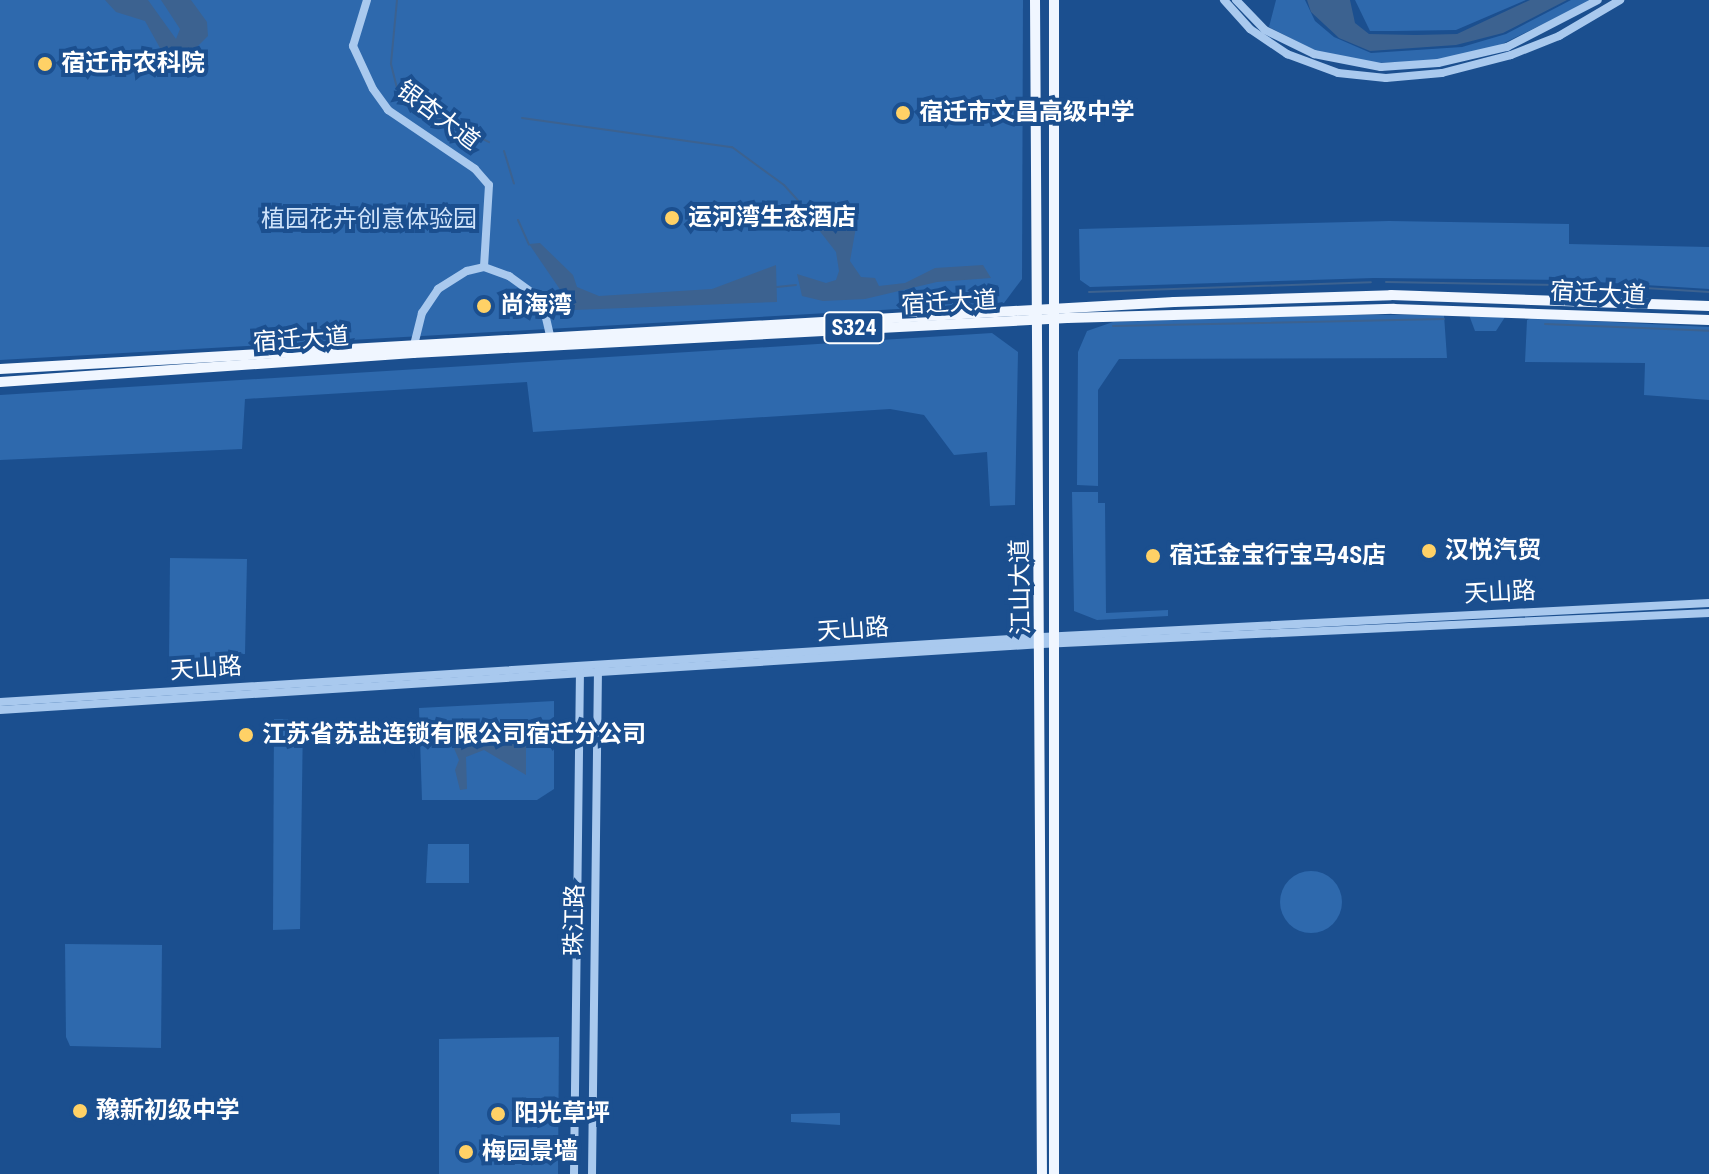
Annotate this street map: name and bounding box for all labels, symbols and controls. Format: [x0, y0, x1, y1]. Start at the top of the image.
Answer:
place label: 宿迁市农科院 [61, 50, 205, 78]
marker: 宿迁市农科院 [36, 55, 54, 73]
street label: 银杏大道 [391, 76, 485, 156]
place label: 宿迁市文昌高级中学 [919, 99, 1135, 127]
marker: 宿迁市文昌高级中学 [894, 104, 912, 122]
place label: 运河湾生态酒店 [688, 204, 856, 232]
park label: 植园花卉创意体验园 [261, 206, 477, 234]
marker: 运河湾生态酒店 [663, 209, 681, 227]
street label: 宿迁大道 [1549, 277, 1647, 311]
street label: 宿迁大道 [900, 286, 998, 320]
place label: 尚海湾 [500, 292, 572, 320]
marker: 尚海湾 [475, 297, 493, 315]
road number: S324 [822, 310, 886, 346]
street label: 宿迁大道 [252, 322, 350, 358]
place label: 汉悦汽贸 [1445, 537, 1541, 565]
street label: 江山大道 [1006, 539, 1036, 635]
place label: 宿迁金宝行宝马4S店 [1169, 542, 1386, 570]
marker: 汉悦汽贸 [1420, 542, 1438, 560]
marker: 宿迁金宝行宝马4S店 [1144, 547, 1162, 565]
street label: 天山路 [1463, 577, 1537, 609]
street label: 天山路 [816, 613, 890, 647]
street label: 天山路 [169, 652, 243, 686]
place label: 江苏省苏盐连锁有限公司宿迁分公司 [262, 721, 646, 749]
marker: 江苏省苏盐连锁有限公司宿迁分公司 [237, 726, 255, 744]
street label: 珠江路 [560, 884, 590, 956]
place label: 豫新初级中学 [96, 1097, 240, 1125]
place label: 阳光草坪 [514, 1100, 610, 1128]
marker: 豫新初级中学 [71, 1102, 89, 1120]
marker: 阳光草坪 [489, 1105, 507, 1123]
place label: 梅园景墙 [482, 1138, 578, 1166]
marker: 梅园景墙 [457, 1143, 475, 1161]

